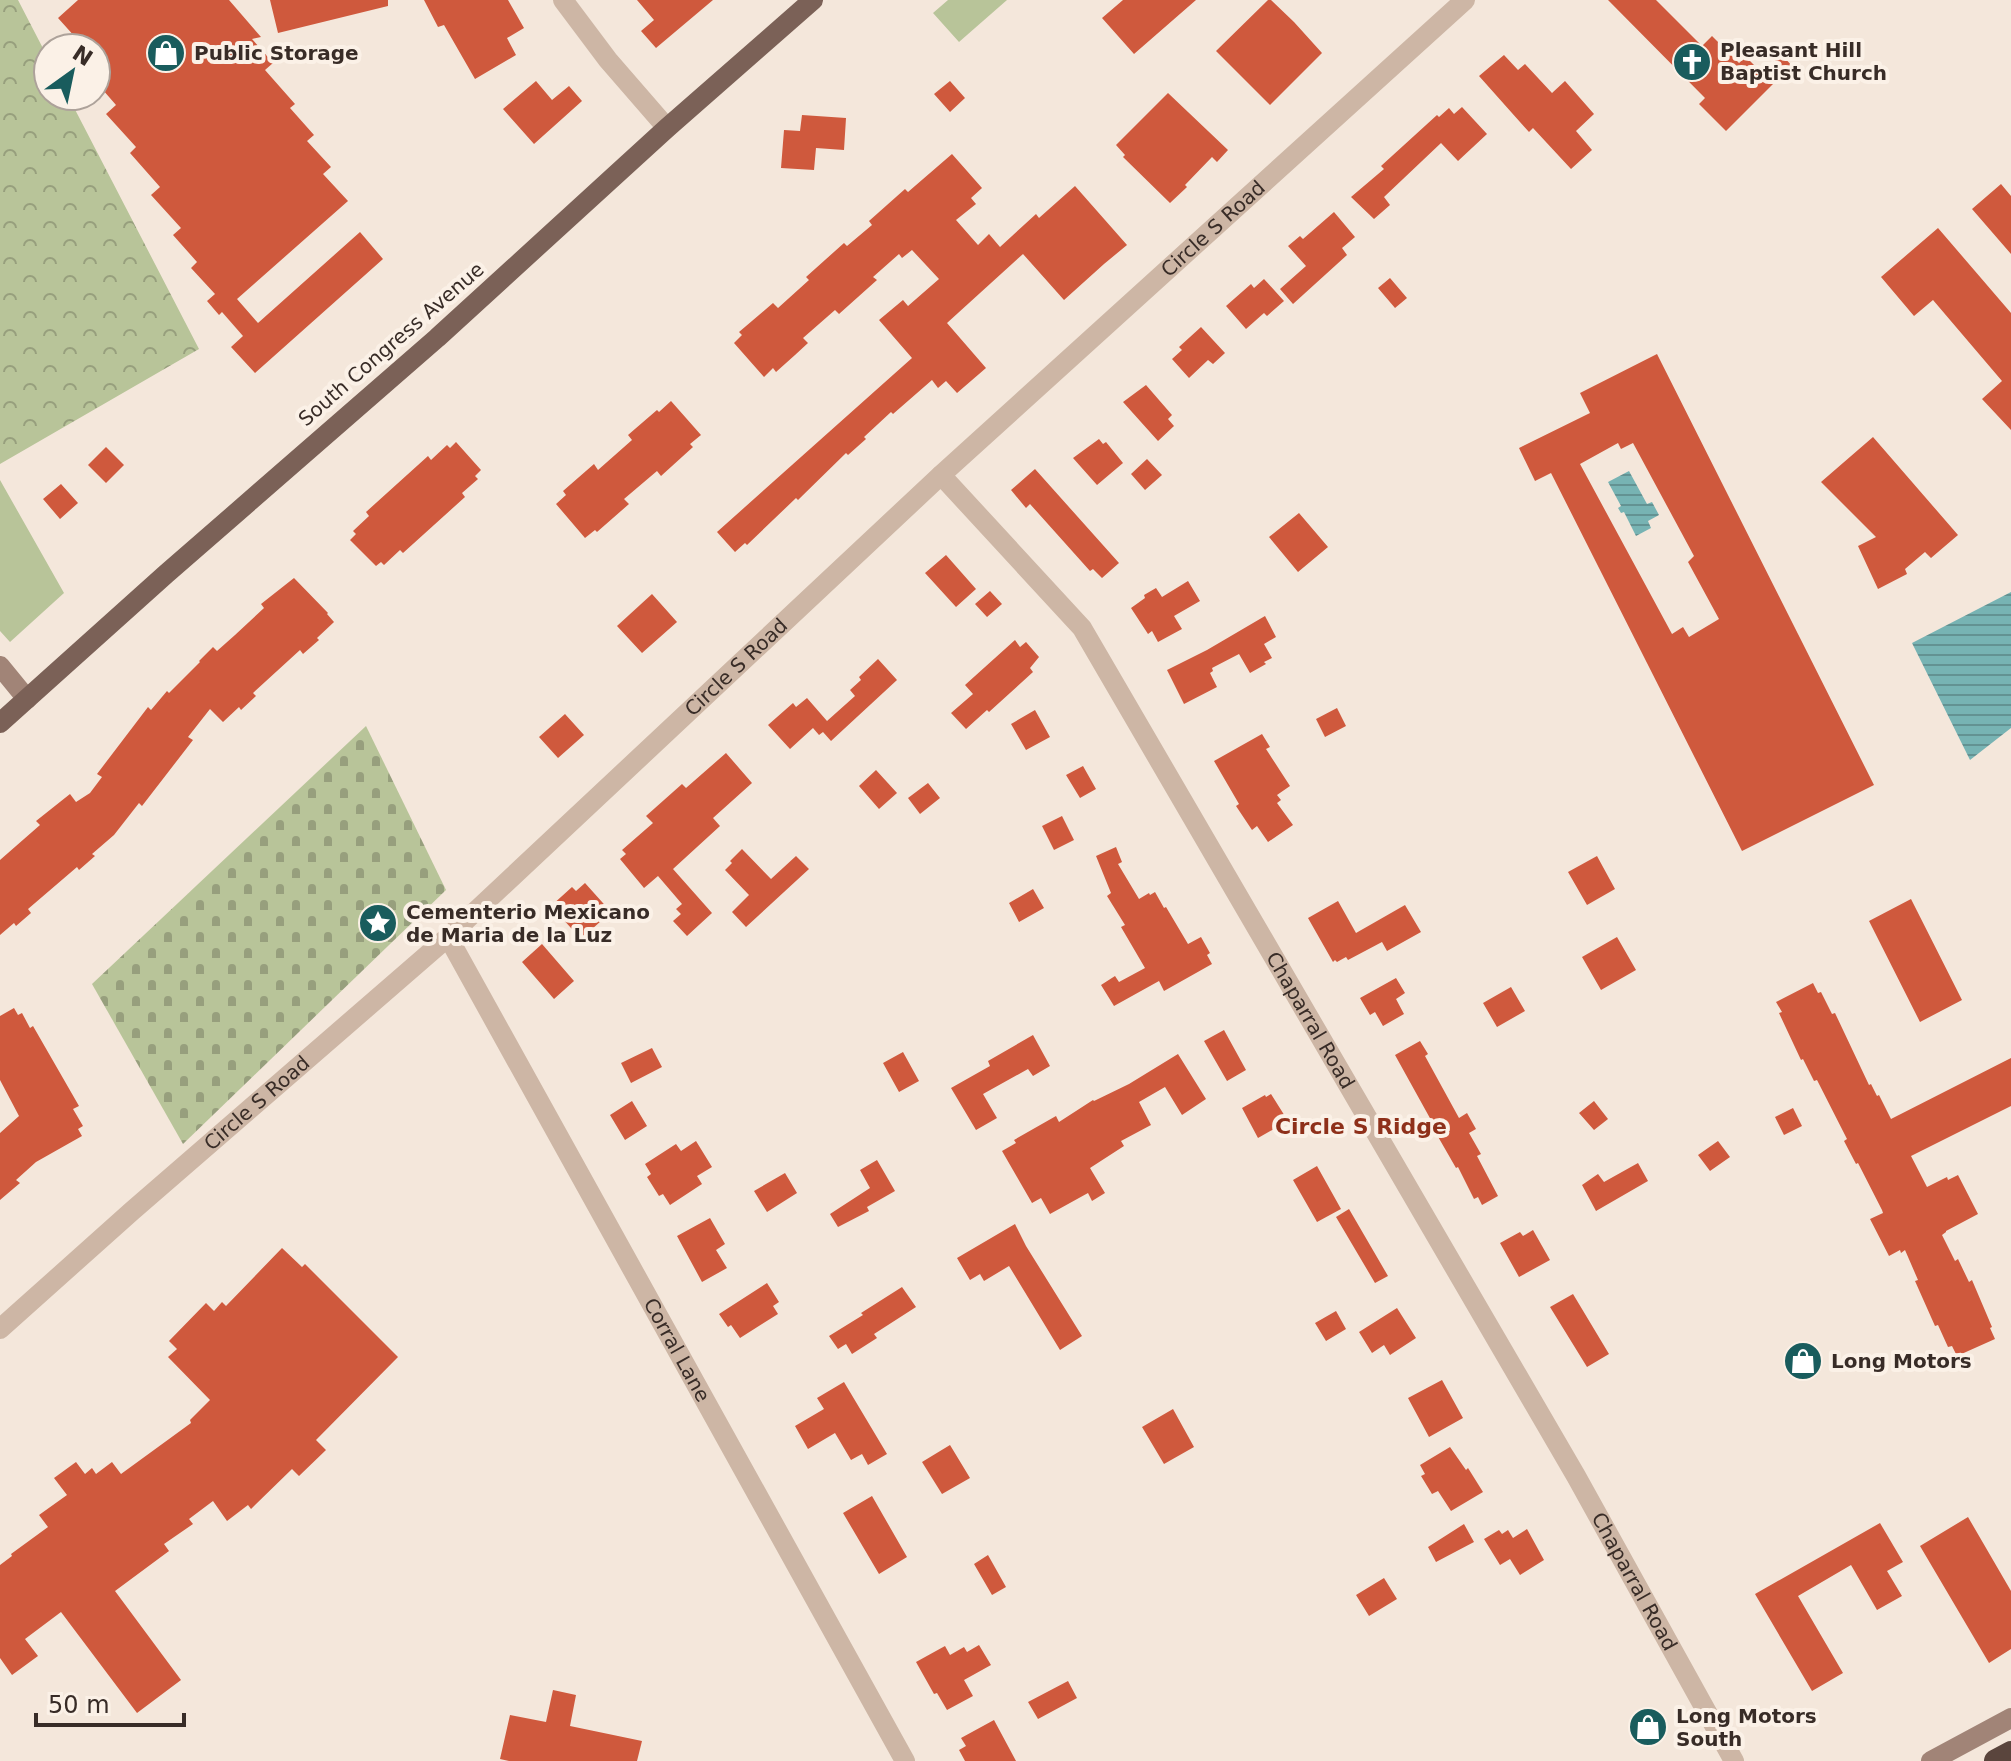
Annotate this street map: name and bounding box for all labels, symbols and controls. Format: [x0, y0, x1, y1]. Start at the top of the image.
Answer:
north arrow [32, 32, 112, 112]
shop icon: Public Storage [145, 32, 187, 74]
place label: Pleasant Hill Baptist Church [1720, 38, 1887, 85]
text: N [68, 40, 97, 71]
place label: Public Storage [194, 41, 359, 65]
church icon: Pleasant Hill Baptist Church [1671, 41, 1713, 83]
street label: Circle S Road [1156, 175, 1270, 282]
street label: South Congress Avenue [293, 257, 489, 431]
street label: Circle S Road [680, 613, 792, 721]
place label: Cementerio Mexicano de Maria de la Luz [406, 900, 650, 947]
place icon: Cementerio Mexicano de Maria de la Luz [357, 902, 399, 944]
street label: Chaparral Road [1261, 947, 1360, 1093]
street label: Circle S Road [199, 1051, 314, 1155]
district label: Circle S Ridge [1275, 1114, 1447, 1139]
street label: Corral Lane [639, 1294, 715, 1406]
shop icon: Long Motors [1782, 1340, 1824, 1382]
place label: Long Motors [1831, 1349, 1972, 1373]
street label: Chaparral Road [1587, 1508, 1682, 1655]
scale bar [36, 1677, 184, 1727]
text: 50 m [48, 1691, 110, 1719]
place label: Long Motors South [1676, 1704, 1817, 1751]
shop icon: Long Motors South [1627, 1706, 1669, 1748]

